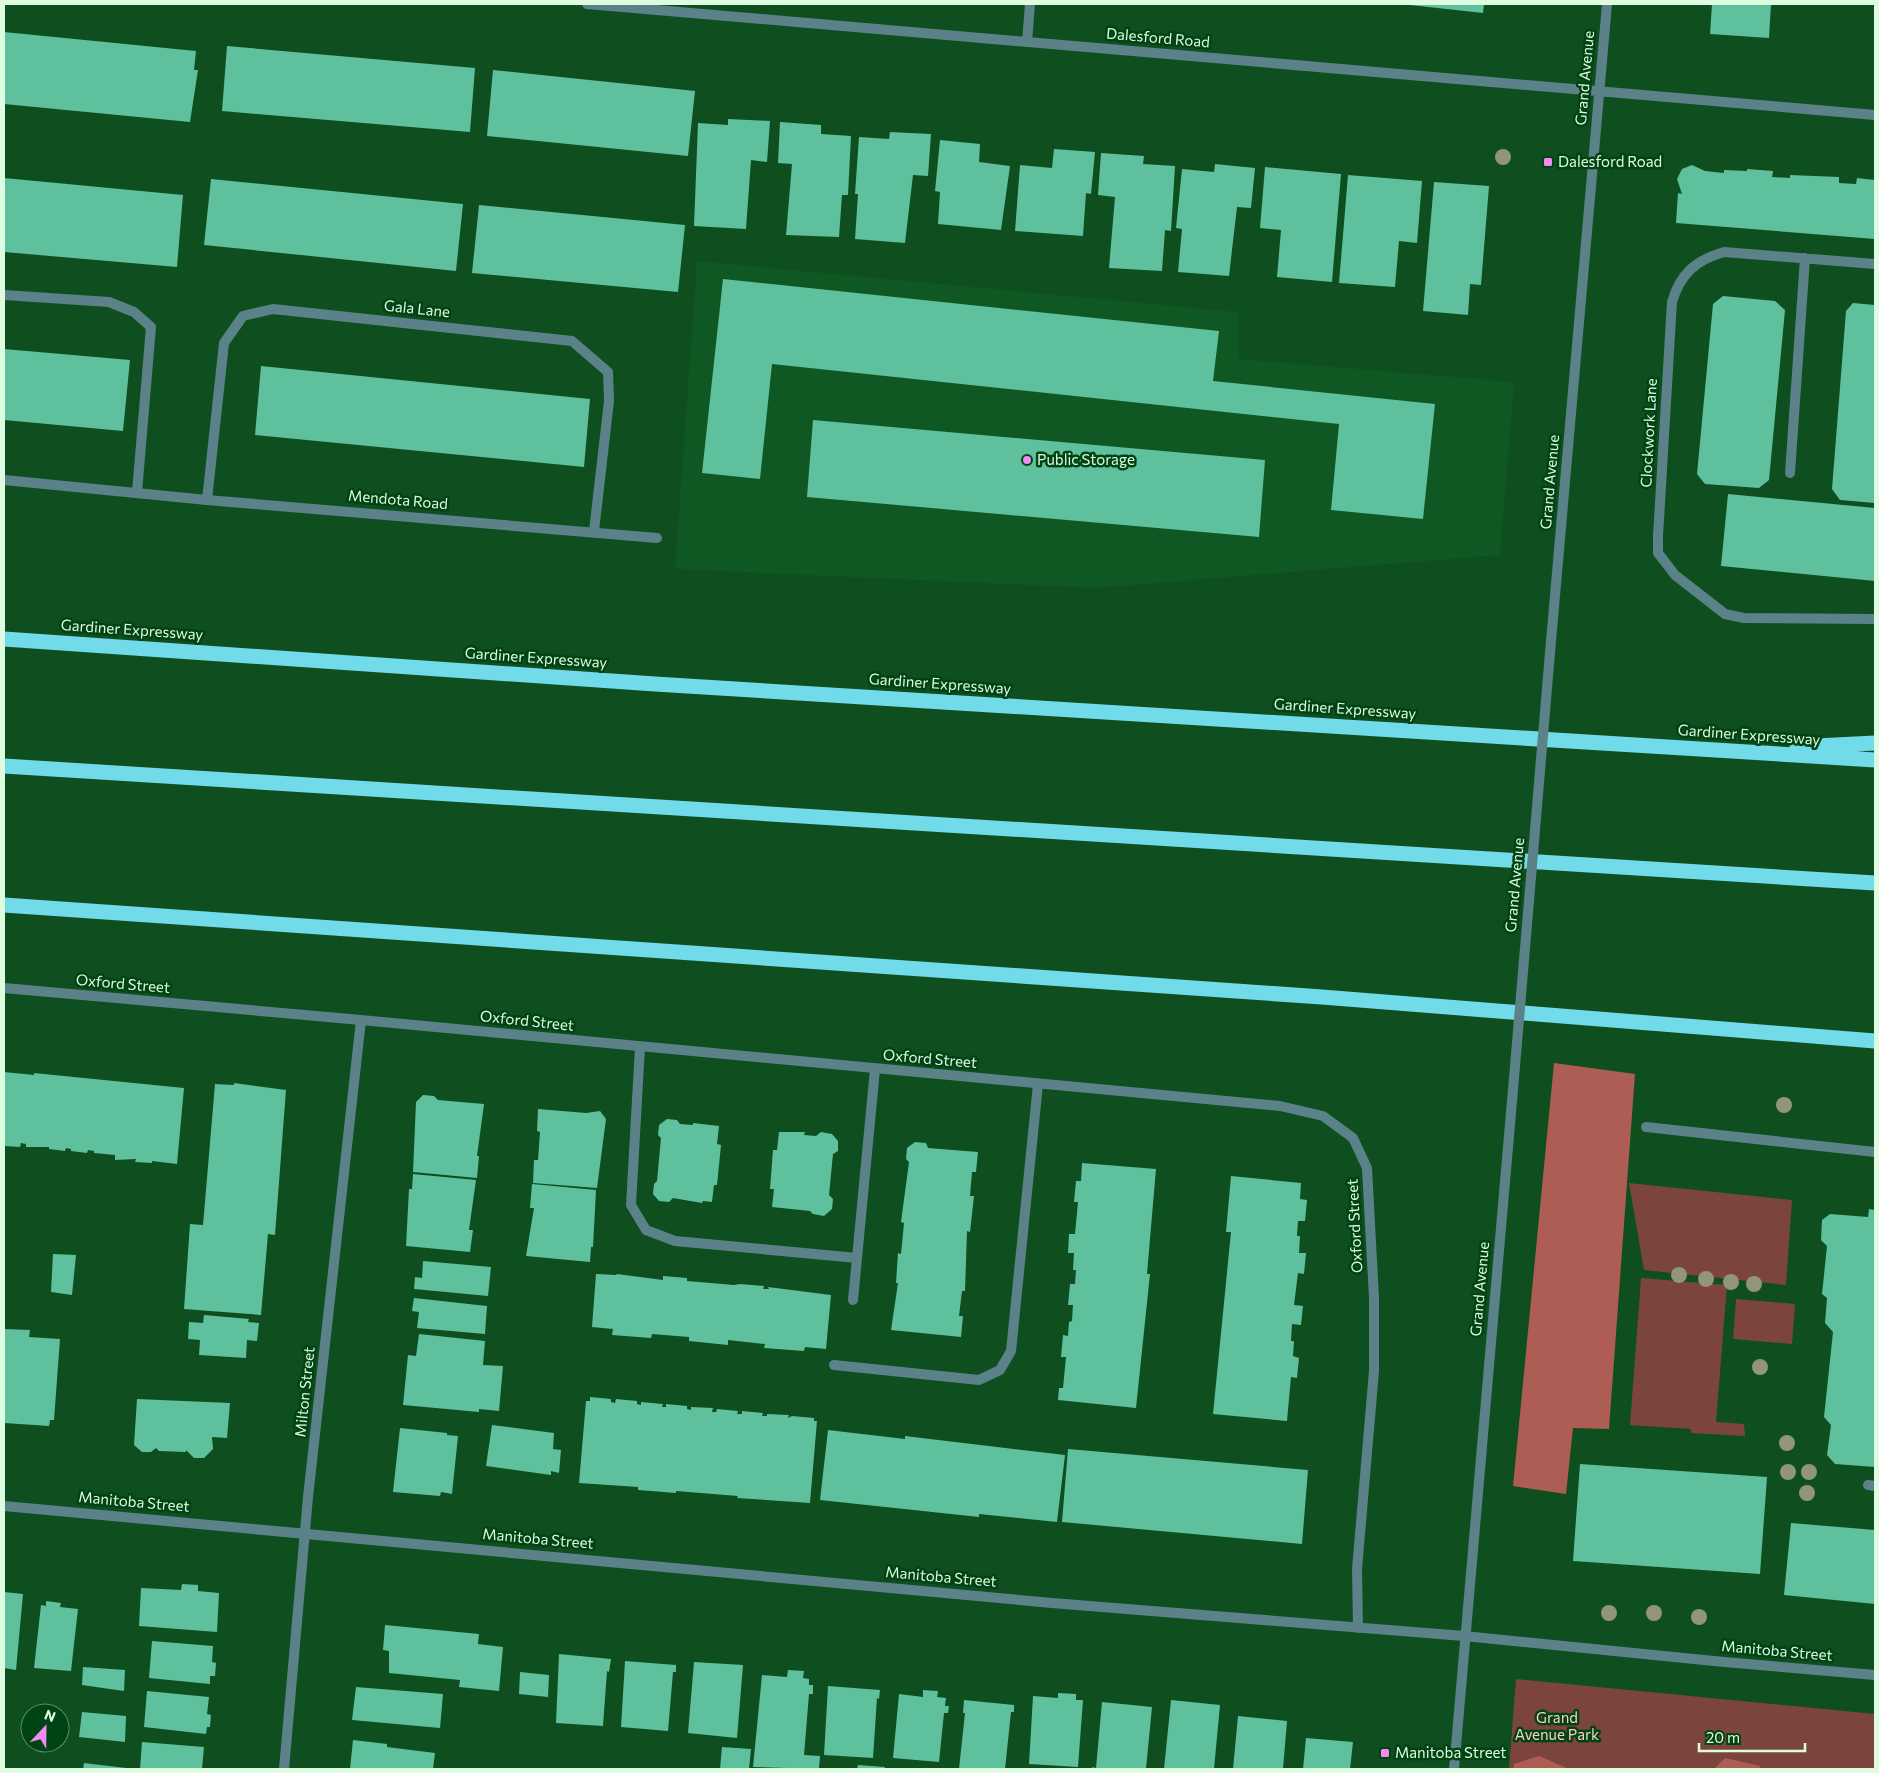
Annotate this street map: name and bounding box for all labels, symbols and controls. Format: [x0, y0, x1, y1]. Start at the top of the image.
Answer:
street label: Dalesford Road [1105, 23, 1211, 51]
street label: Grand Avenue [1571, 30, 1597, 126]
place label: Dalesford Road [1558, 152, 1662, 170]
marker: Dalesford Road [1542, 156, 1554, 168]
street label: Gala Lane [383, 296, 451, 320]
street label: Clockwork Lane [1636, 378, 1660, 488]
street label: Grand Avenue [1536, 434, 1562, 530]
place label: Public Storage [1037, 450, 1135, 468]
marker: Public Storage [1021, 454, 1033, 466]
street label: Mendota Road [347, 486, 449, 512]
street label: Gardiner Expressway [60, 615, 204, 643]
street label: Gardiner Expressway [464, 643, 608, 671]
street label: Gardiner Expressway [868, 669, 1012, 697]
street label: Gardiner Expressway [1273, 694, 1417, 722]
street label: Gardiner Expressway [1677, 720, 1821, 748]
street label: Grand Avenue [1501, 837, 1527, 933]
street label: Oxford Street [75, 970, 171, 996]
street label: Oxford Street [479, 1006, 575, 1034]
street label: Oxford Street [882, 1045, 978, 1071]
street label: Oxford Street [1343, 1179, 1365, 1274]
street label: Grand Avenue [1466, 1241, 1492, 1337]
street label: Milton Street [290, 1346, 318, 1438]
street label: Manitoba Street [78, 1487, 190, 1515]
street label: Manitoba Street [482, 1524, 594, 1552]
street label: Manitoba Street [885, 1562, 997, 1590]
street label: Manitoba Street [1721, 1636, 1833, 1664]
north arrow [20, 1703, 70, 1753]
text: N [42, 1706, 58, 1725]
park label: Grand Avenue Park [1515, 1708, 1599, 1743]
scale bar [1699, 1720, 1805, 1752]
text: 20 m [1706, 1728, 1740, 1746]
place label: Manitoba Street [1395, 1743, 1507, 1761]
marker: Manitoba Street [1379, 1747, 1391, 1759]

